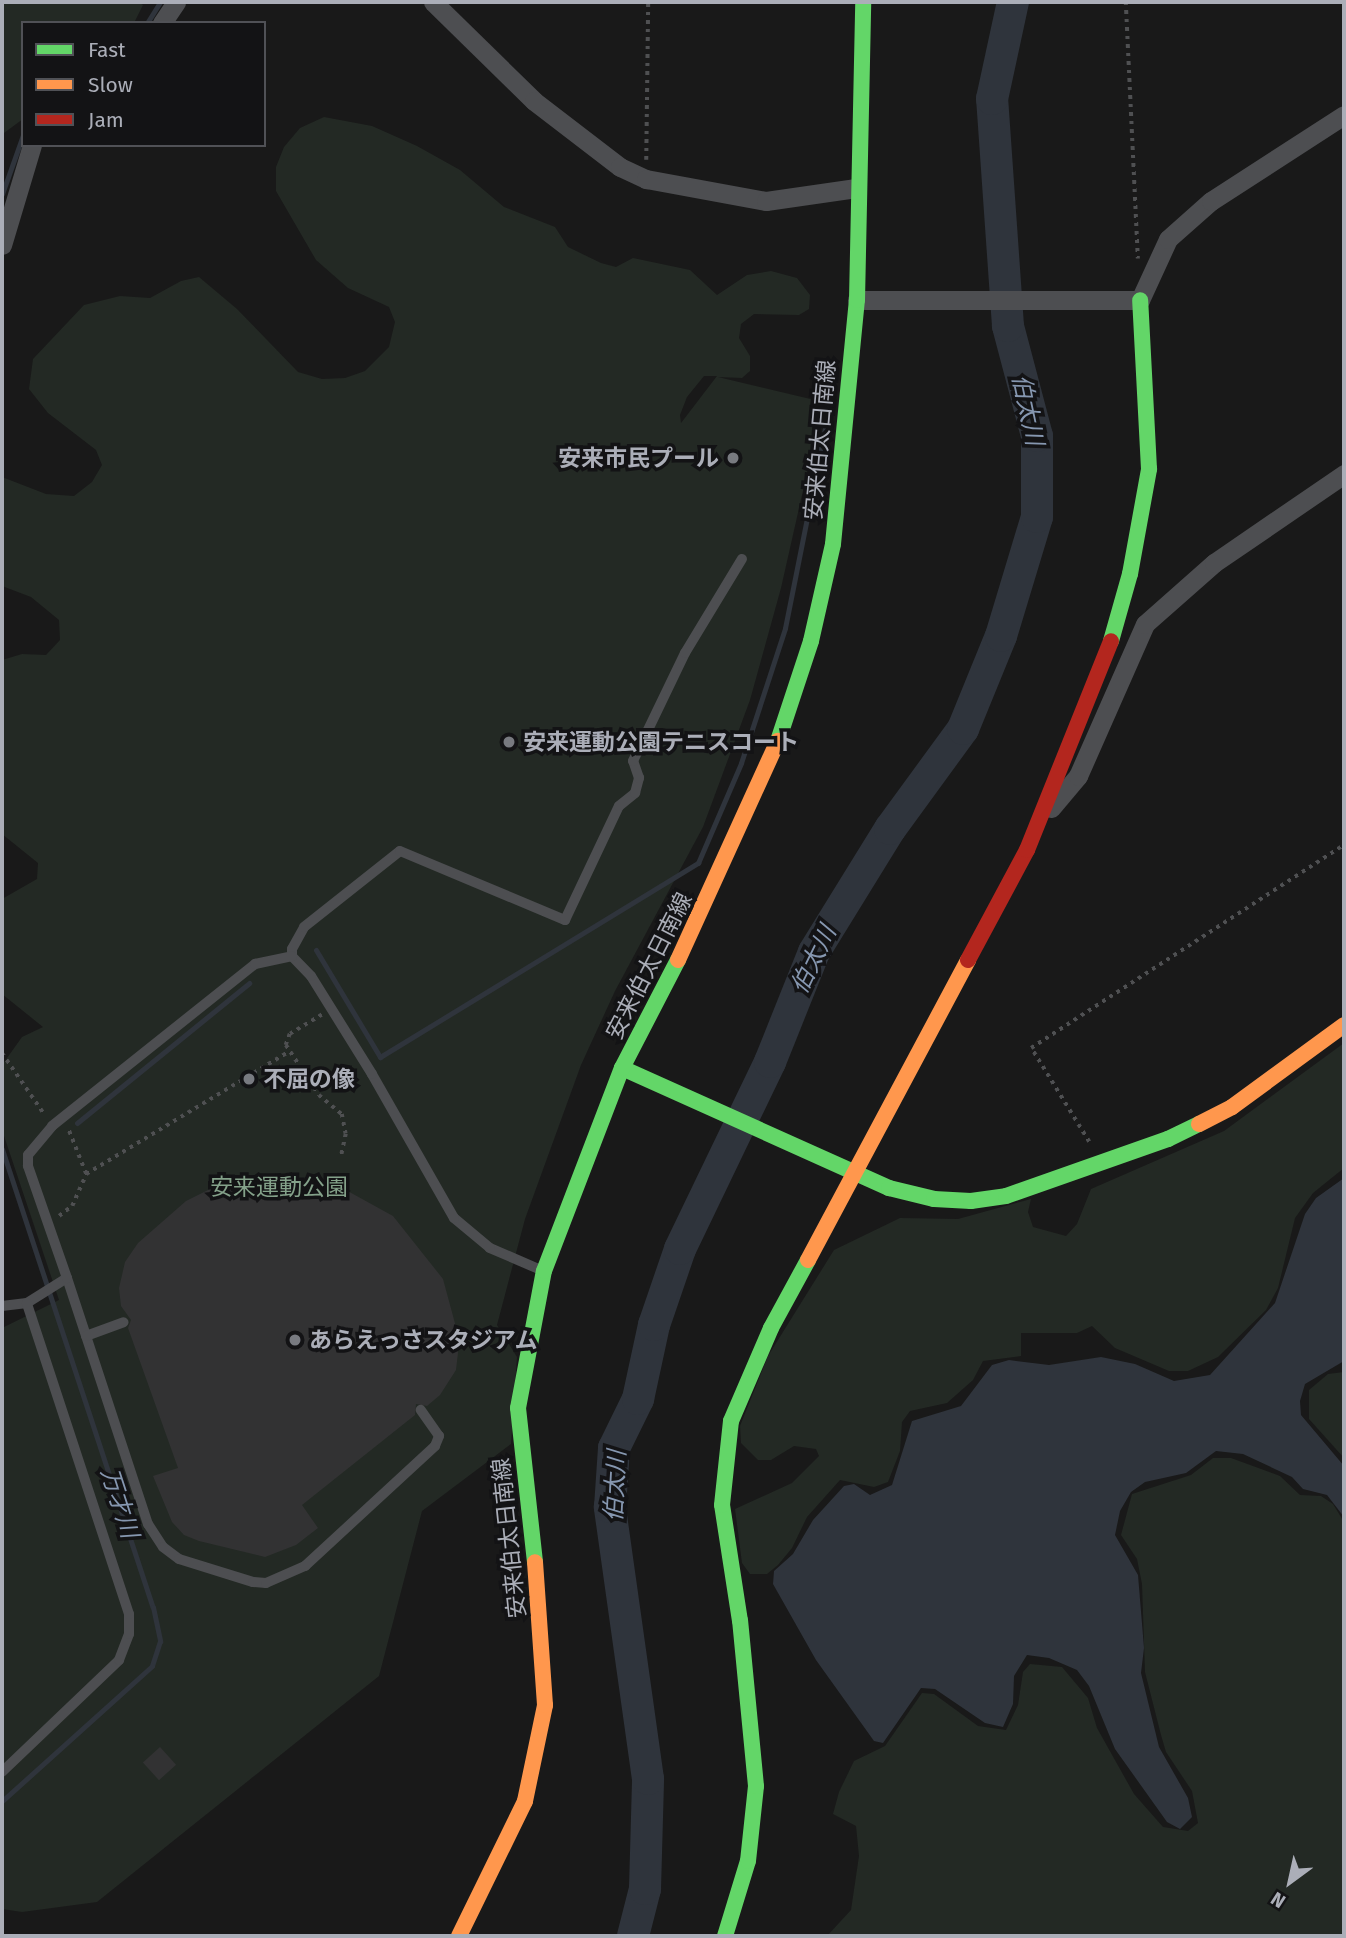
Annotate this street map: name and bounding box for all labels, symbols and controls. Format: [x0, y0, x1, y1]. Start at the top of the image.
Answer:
legend [21, 21, 266, 147]
text: Fast [88, 37, 126, 63]
text: Slow [88, 72, 133, 98]
text: Jam [88, 107, 124, 133]
street label: 安来伯太日南線 [799, 359, 841, 521]
water label: 伯太川 [1005, 372, 1049, 448]
place label: 安来市民プール [558, 444, 719, 472]
marker: 安来市民プール [725, 450, 741, 466]
place label: 安来運動公園テニスコート [523, 728, 799, 756]
marker: 安来運動公園テニスコート [501, 734, 517, 750]
street label: 安来伯太日南線 [600, 888, 698, 1044]
water label: 伯太川 [785, 921, 843, 999]
place label: 不屈の像 [263, 1065, 355, 1093]
marker: 不屈の像 [241, 1071, 257, 1087]
park label: 安来運動公園 [210, 1173, 348, 1201]
place label: あらえっさスタジアム [309, 1326, 539, 1354]
marker: あらえっさスタジアム [287, 1332, 303, 1348]
water label: 伯太川 [600, 1449, 632, 1523]
street label: 安来伯太日南線 [487, 1456, 531, 1620]
water label: 万才川 [94, 1464, 144, 1542]
north arrow [1255, 1847, 1325, 1917]
text: N [1267, 1887, 1290, 1913]

